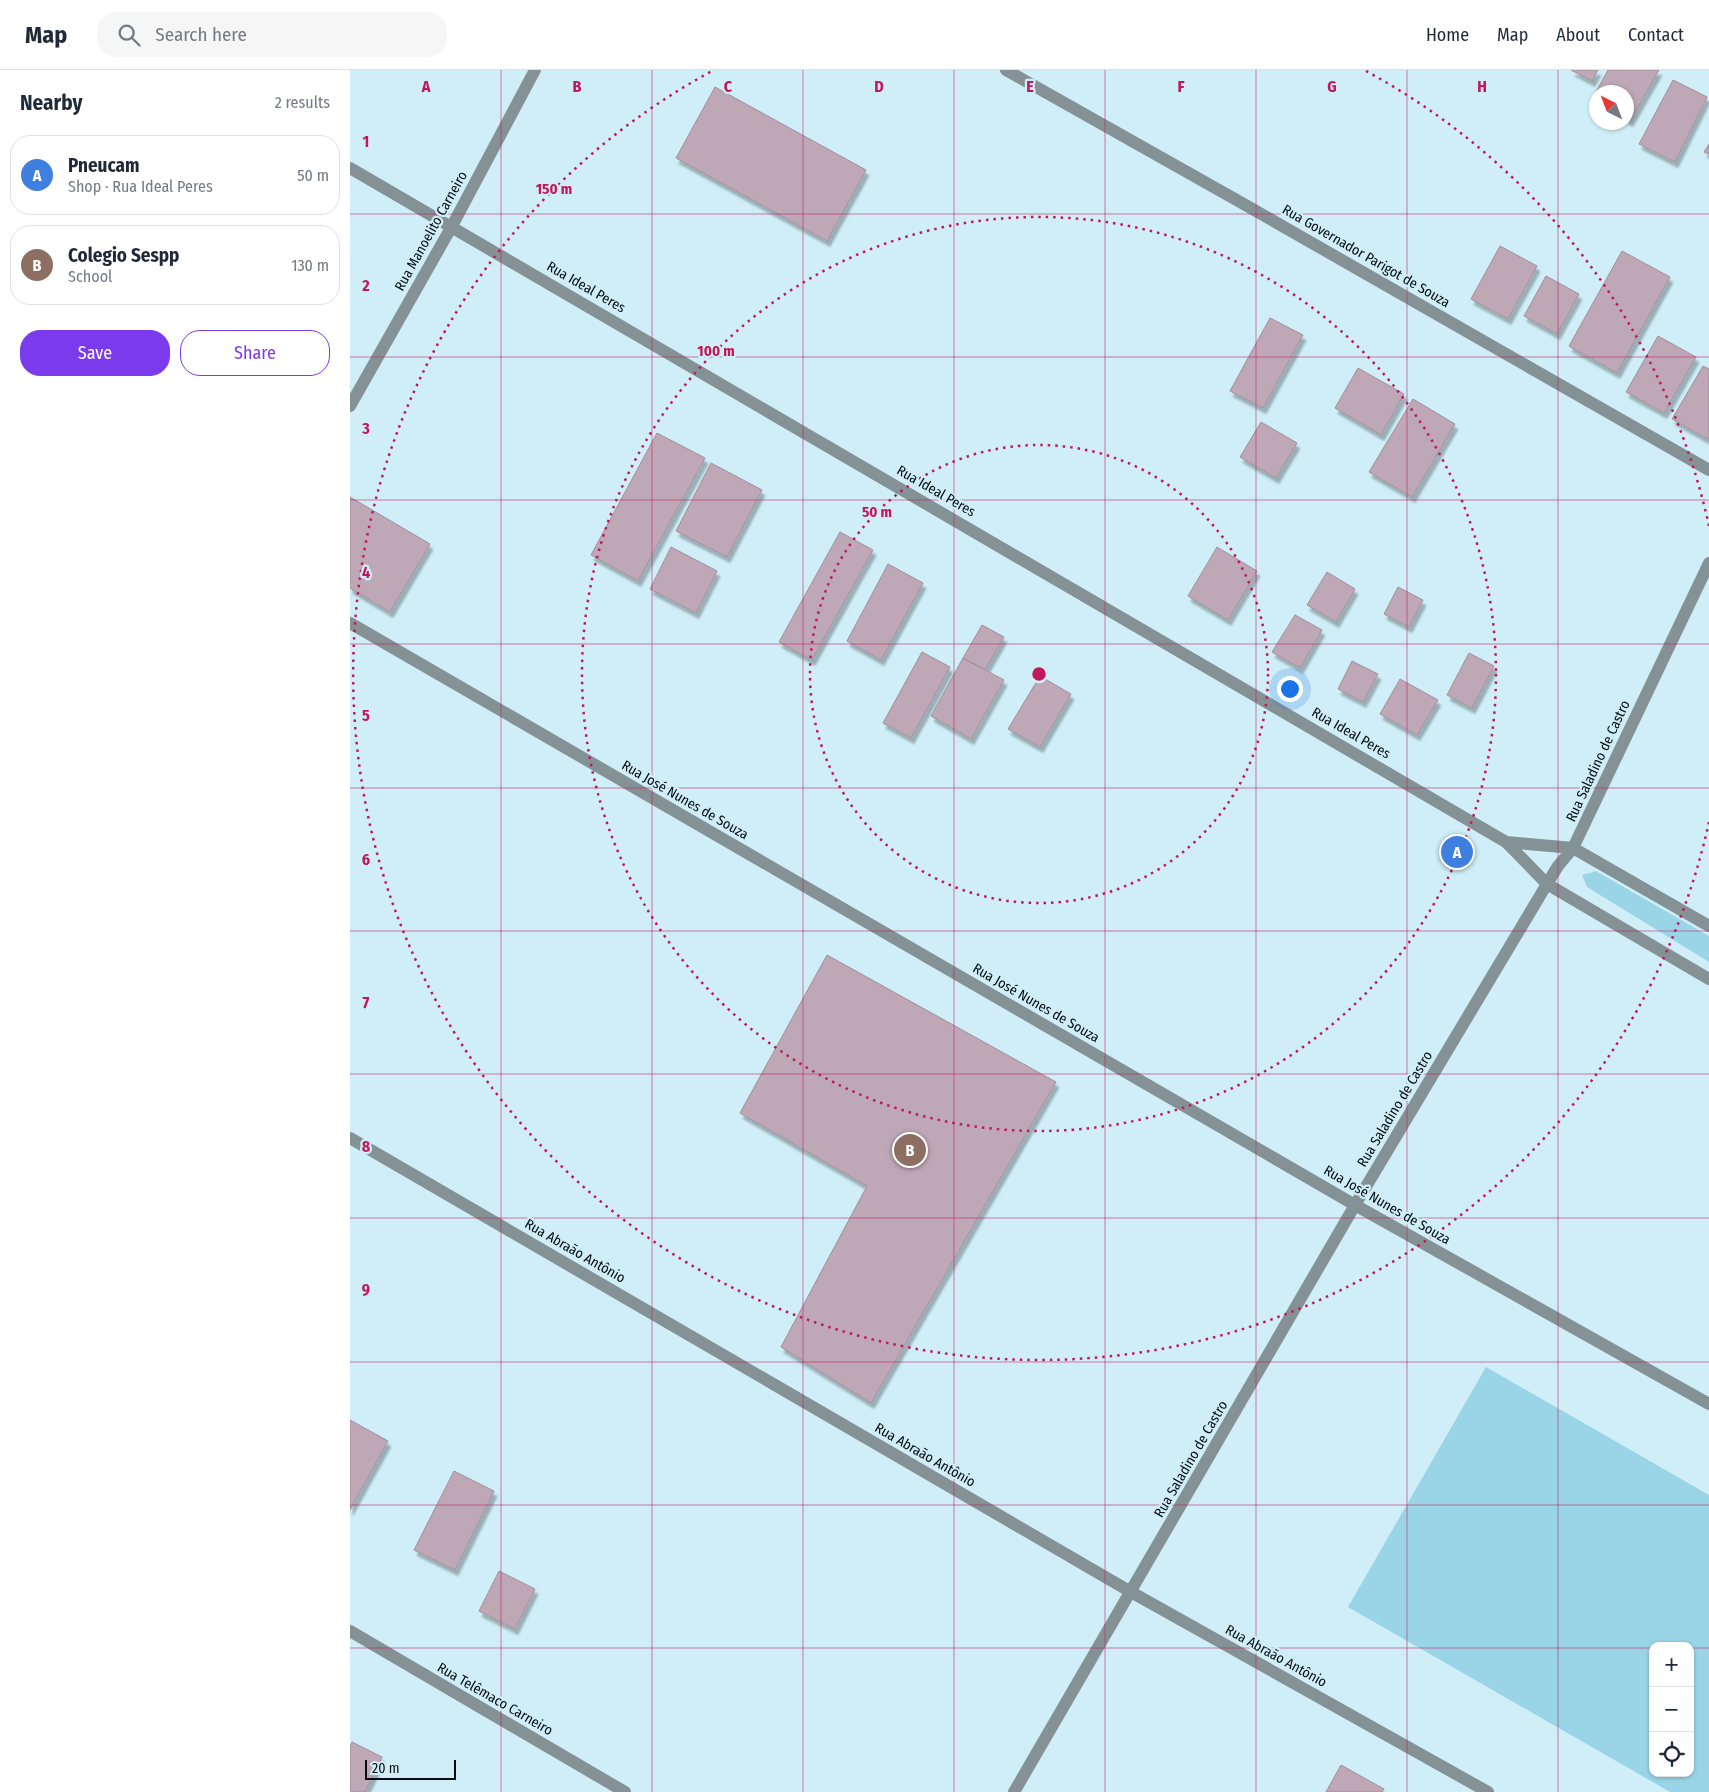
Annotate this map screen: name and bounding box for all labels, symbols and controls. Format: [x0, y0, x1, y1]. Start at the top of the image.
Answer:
search box [97, 12, 447, 57]
text: Map [25, 21, 67, 49]
icon: search [115, 21, 143, 49]
text: Search here [155, 23, 247, 46]
text: Home [1426, 24, 1469, 46]
text: Map [1497, 24, 1528, 46]
text: About [1556, 24, 1600, 46]
text: Contact [1628, 24, 1684, 46]
text: A [421, 77, 431, 96]
text: B [573, 77, 582, 96]
text: C [724, 77, 733, 96]
text: D [874, 77, 884, 96]
text: E [1026, 77, 1034, 96]
text: F [1177, 77, 1185, 96]
text: G [1327, 77, 1337, 96]
text: H [1477, 77, 1487, 96]
north arrow [1589, 85, 1634, 130]
text: Nearby [20, 90, 82, 116]
text: 2 results [275, 93, 330, 112]
text: 1 [363, 132, 369, 151]
text: Pneucam [68, 154, 139, 177]
text: A [33, 166, 41, 185]
text: 50 m [297, 166, 329, 185]
street label: Rua Manoelito Carneiro [391, 168, 471, 294]
text: Shop · Rua Ideal Peres [68, 177, 213, 196]
text: 150 m [536, 180, 572, 198]
street label: Rua Governador Parigot de Souza [1279, 201, 1453, 311]
text: Colegio Sespp [68, 244, 179, 267]
text: B [33, 256, 41, 275]
text: 130 m [291, 256, 329, 275]
street label: Rua Ideal Peres [544, 258, 628, 316]
text: School [68, 267, 112, 286]
text: 2 [361, 276, 370, 295]
button: Save [20, 330, 170, 376]
button: Share [180, 330, 330, 376]
text: 100 m [697, 342, 735, 360]
text: 3 [361, 419, 370, 438]
street label: Rua Ideal Peres [894, 462, 978, 520]
text: 50 m [862, 503, 892, 521]
text: 4 [362, 563, 370, 582]
centre of rings [1030, 665, 1048, 683]
your location [1277, 676, 1303, 702]
street label: Rua Saladino de Castro [1562, 698, 1634, 824]
street label: Rua Ideal Peres [1309, 704, 1393, 762]
text: 5 [362, 706, 370, 725]
street label: Rua José Nunes de Souza [619, 757, 751, 843]
pin: A [1441, 833, 1473, 871]
text: 6 [362, 850, 370, 869]
street label: Rua José Nunes de Souza [970, 960, 1102, 1046]
text: 7 [363, 993, 370, 1012]
street label: Rua Saladino de Castro [1354, 1048, 1436, 1170]
pin: B [894, 1131, 926, 1169]
text: 8 [362, 1137, 371, 1156]
street label: Rua José Nunes de Souza [1321, 1162, 1453, 1248]
street label: Rua Abraão Antônio [522, 1215, 628, 1287]
text: 9 [362, 1280, 370, 1299]
street label: Rua Saladino de Castro [1151, 1398, 1231, 1520]
street label: Rua Abraão Antônio [872, 1419, 978, 1491]
street label: Rua Abraão Antônio [1222, 1621, 1330, 1691]
map controls [1649, 1642, 1694, 1777]
button: + [1649, 1642, 1694, 1687]
street label: Rua Telêmaco Carneiro [434, 1659, 556, 1739]
button: − [1649, 1687, 1694, 1732]
button: locate [1649, 1732, 1694, 1777]
scale bar [365, 1757, 456, 1780]
text: 20 m [372, 1760, 400, 1777]

